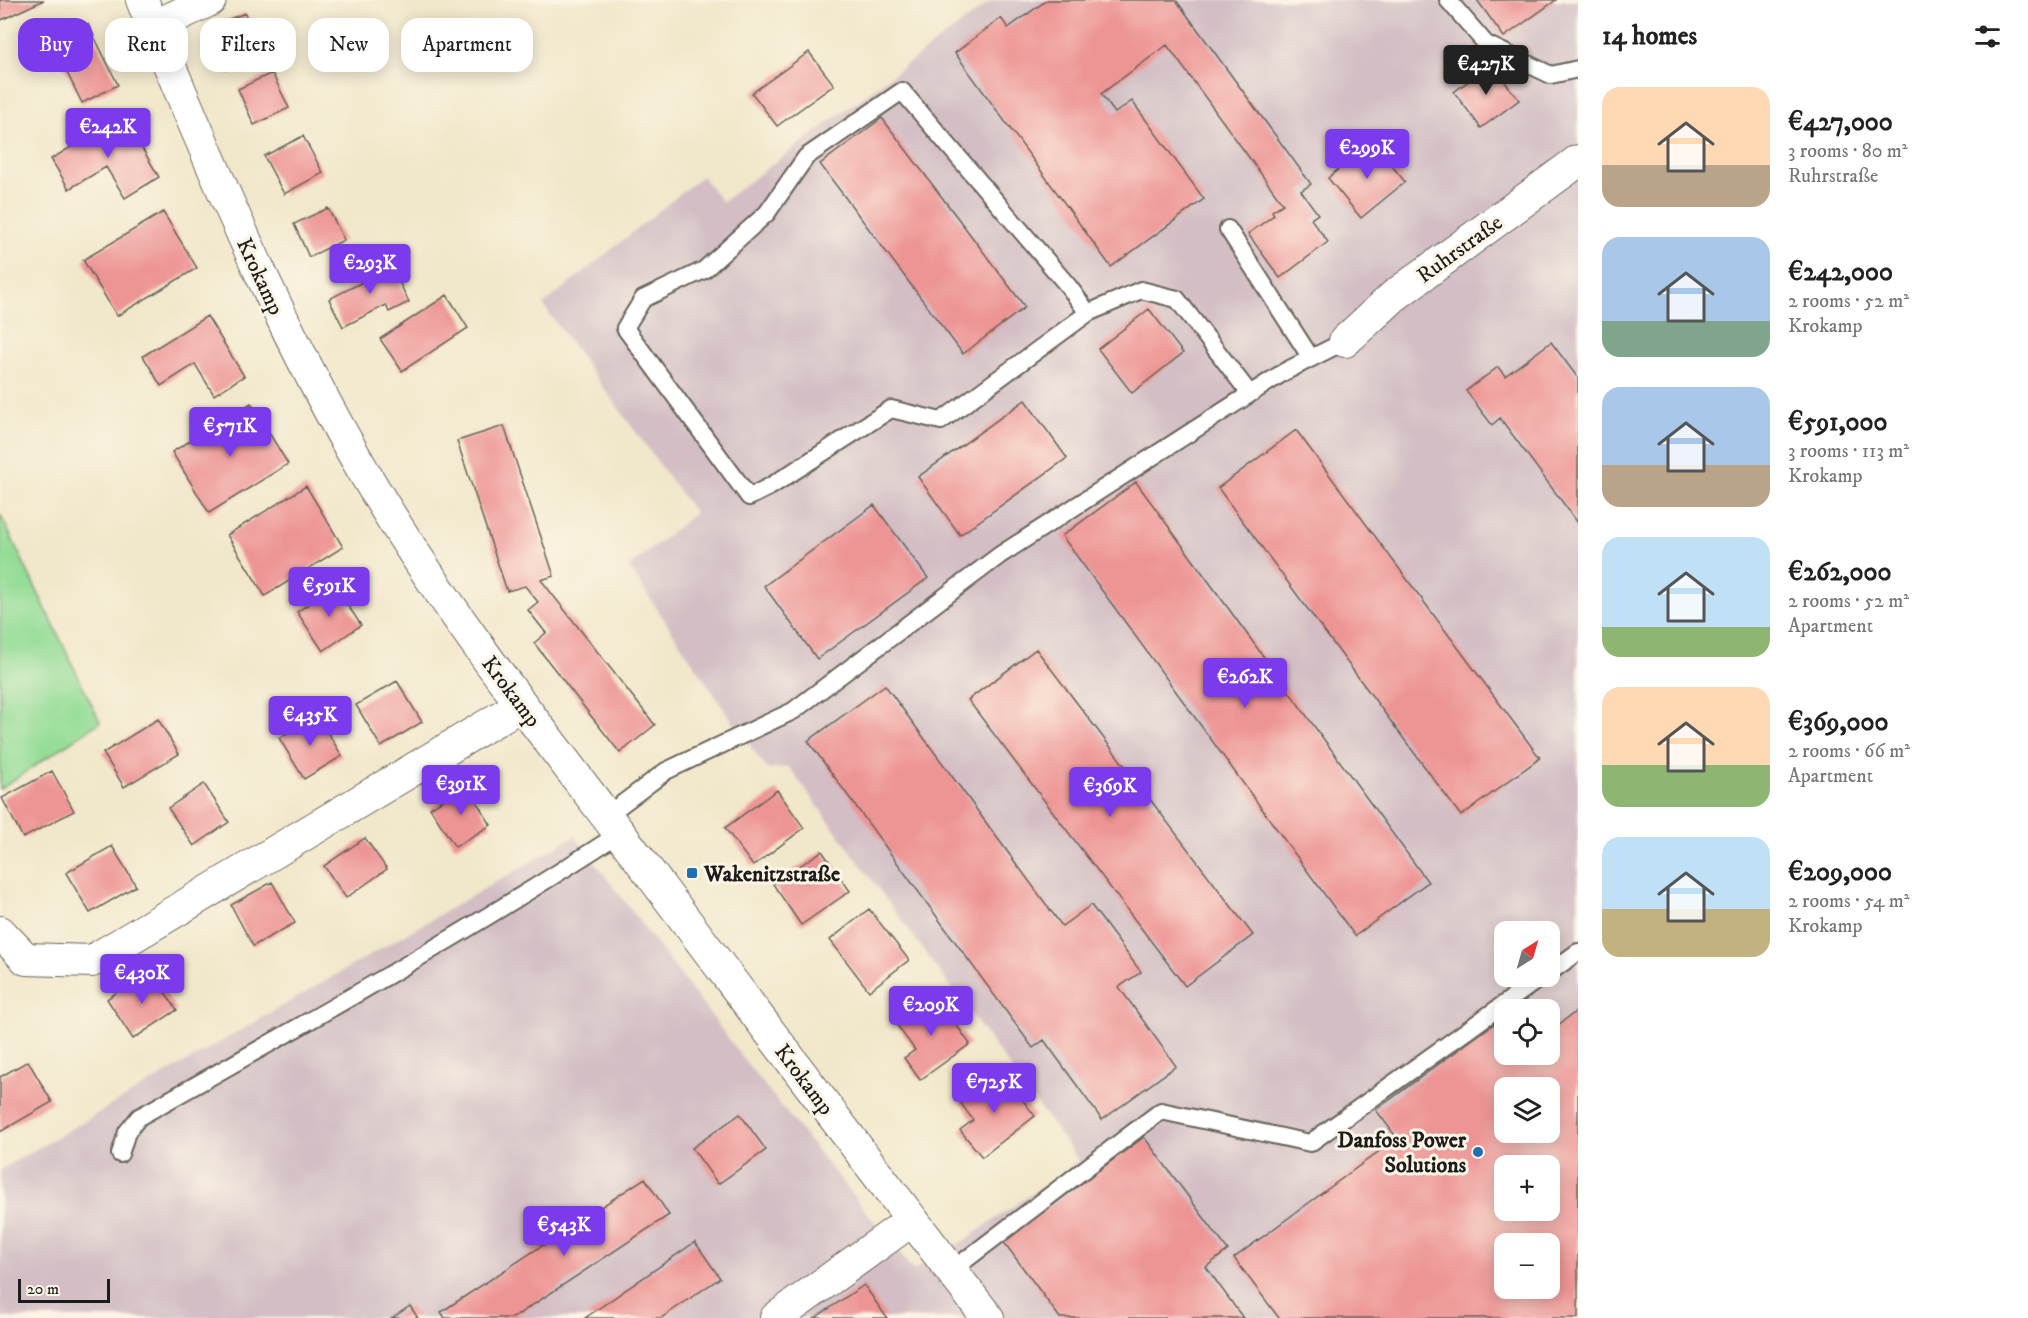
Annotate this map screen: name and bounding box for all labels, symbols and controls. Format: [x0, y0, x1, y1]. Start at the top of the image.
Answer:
chip: Buy [18, 18, 93, 72]
chip: Rent [105, 18, 188, 72]
chip: Filters [200, 18, 296, 72]
chip: New [308, 18, 389, 72]
chip: Apartment [401, 18, 533, 72]
text: 14 homes [1602, 20, 1697, 53]
icon: filters [1971, 20, 2004, 53]
pin: €427K [1444, 45, 1528, 96]
text: €427K [1457, 52, 1515, 77]
text: €427,000 [1788, 106, 1893, 139]
pin: €242K [66, 108, 150, 159]
icon: home [1650, 111, 1722, 183]
text: €242K [80, 115, 136, 140]
pin: €299K [1325, 129, 1409, 180]
text: €299K [1339, 136, 1395, 161]
text: 3 rooms · 80 m² [1788, 139, 1908, 164]
text: Ruhrstraße [1788, 164, 1878, 189]
street label: Ruhrstraße [1412, 209, 1508, 289]
street label: Krokamp [230, 234, 289, 320]
pin: €293K [328, 244, 412, 295]
text: €293K [343, 251, 397, 276]
text: €242,000 [1788, 256, 1893, 289]
icon: home [1650, 261, 1722, 333]
text: 2 rooms · 52 m² [1788, 289, 1909, 314]
text: Krokamp [1788, 314, 1863, 339]
text: €591,000 [1788, 406, 1888, 439]
pin: €571K [188, 407, 272, 458]
icon: home [1650, 411, 1722, 483]
text: €571K [203, 414, 257, 439]
text: 3 rooms · 113 m² [1788, 439, 1909, 464]
text: Krokamp [1788, 464, 1863, 489]
text: €262,000 [1788, 556, 1892, 589]
icon: home [1650, 561, 1722, 633]
pin: €591K [287, 567, 371, 618]
text: €591K [303, 574, 355, 599]
text: 2 rooms · 52 m² [1788, 589, 1909, 614]
text: Apartment [1788, 614, 1873, 639]
street label: Krokamp [475, 651, 546, 733]
pin: €262K [1203, 658, 1287, 709]
text: €262K [1217, 665, 1273, 690]
pin: €435K [268, 696, 352, 747]
text: €435K [283, 703, 337, 728]
text: €369,000 [1788, 706, 1888, 739]
icon: home [1650, 711, 1722, 783]
text: 2 rooms · 66 m² [1788, 739, 1910, 764]
text: Apartment [1788, 764, 1873, 789]
pin: €391K [419, 765, 503, 816]
pin: €369K [1068, 767, 1152, 818]
text: €391K [436, 772, 486, 797]
text: €369K [1083, 774, 1137, 799]
text: €209,000 [1788, 856, 1892, 889]
place label: Wakenitzstraße [703, 861, 840, 888]
icon: home [1650, 861, 1722, 933]
marker: Wakenitzstraße [685, 866, 699, 880]
text: 2 rooms · 54 m² [1788, 889, 1910, 914]
text: Krokamp [1788, 914, 1863, 939]
north arrow [1494, 921, 1560, 987]
map controls [1494, 921, 1560, 1299]
pin: €430K [100, 954, 184, 1005]
text: €430K [114, 961, 170, 986]
pin: €209K [889, 986, 973, 1037]
text: €209K [903, 993, 959, 1018]
button: locate [1494, 999, 1560, 1065]
street label: Krokamp [768, 1039, 839, 1121]
pin: €725K [952, 1063, 1036, 1114]
text: €725K [966, 1070, 1022, 1095]
button: layers [1494, 1077, 1560, 1143]
place label: Danfoss Power Solutions [1337, 1127, 1467, 1179]
marker: Danfoss Power Solutions [1471, 1145, 1485, 1159]
button: + [1494, 1155, 1560, 1221]
pin: €543K [522, 1206, 606, 1257]
text: €543K [537, 1213, 591, 1238]
button: − [1494, 1233, 1560, 1299]
scale bar [18, 1276, 110, 1304]
text: 20 m [27, 1279, 59, 1299]

